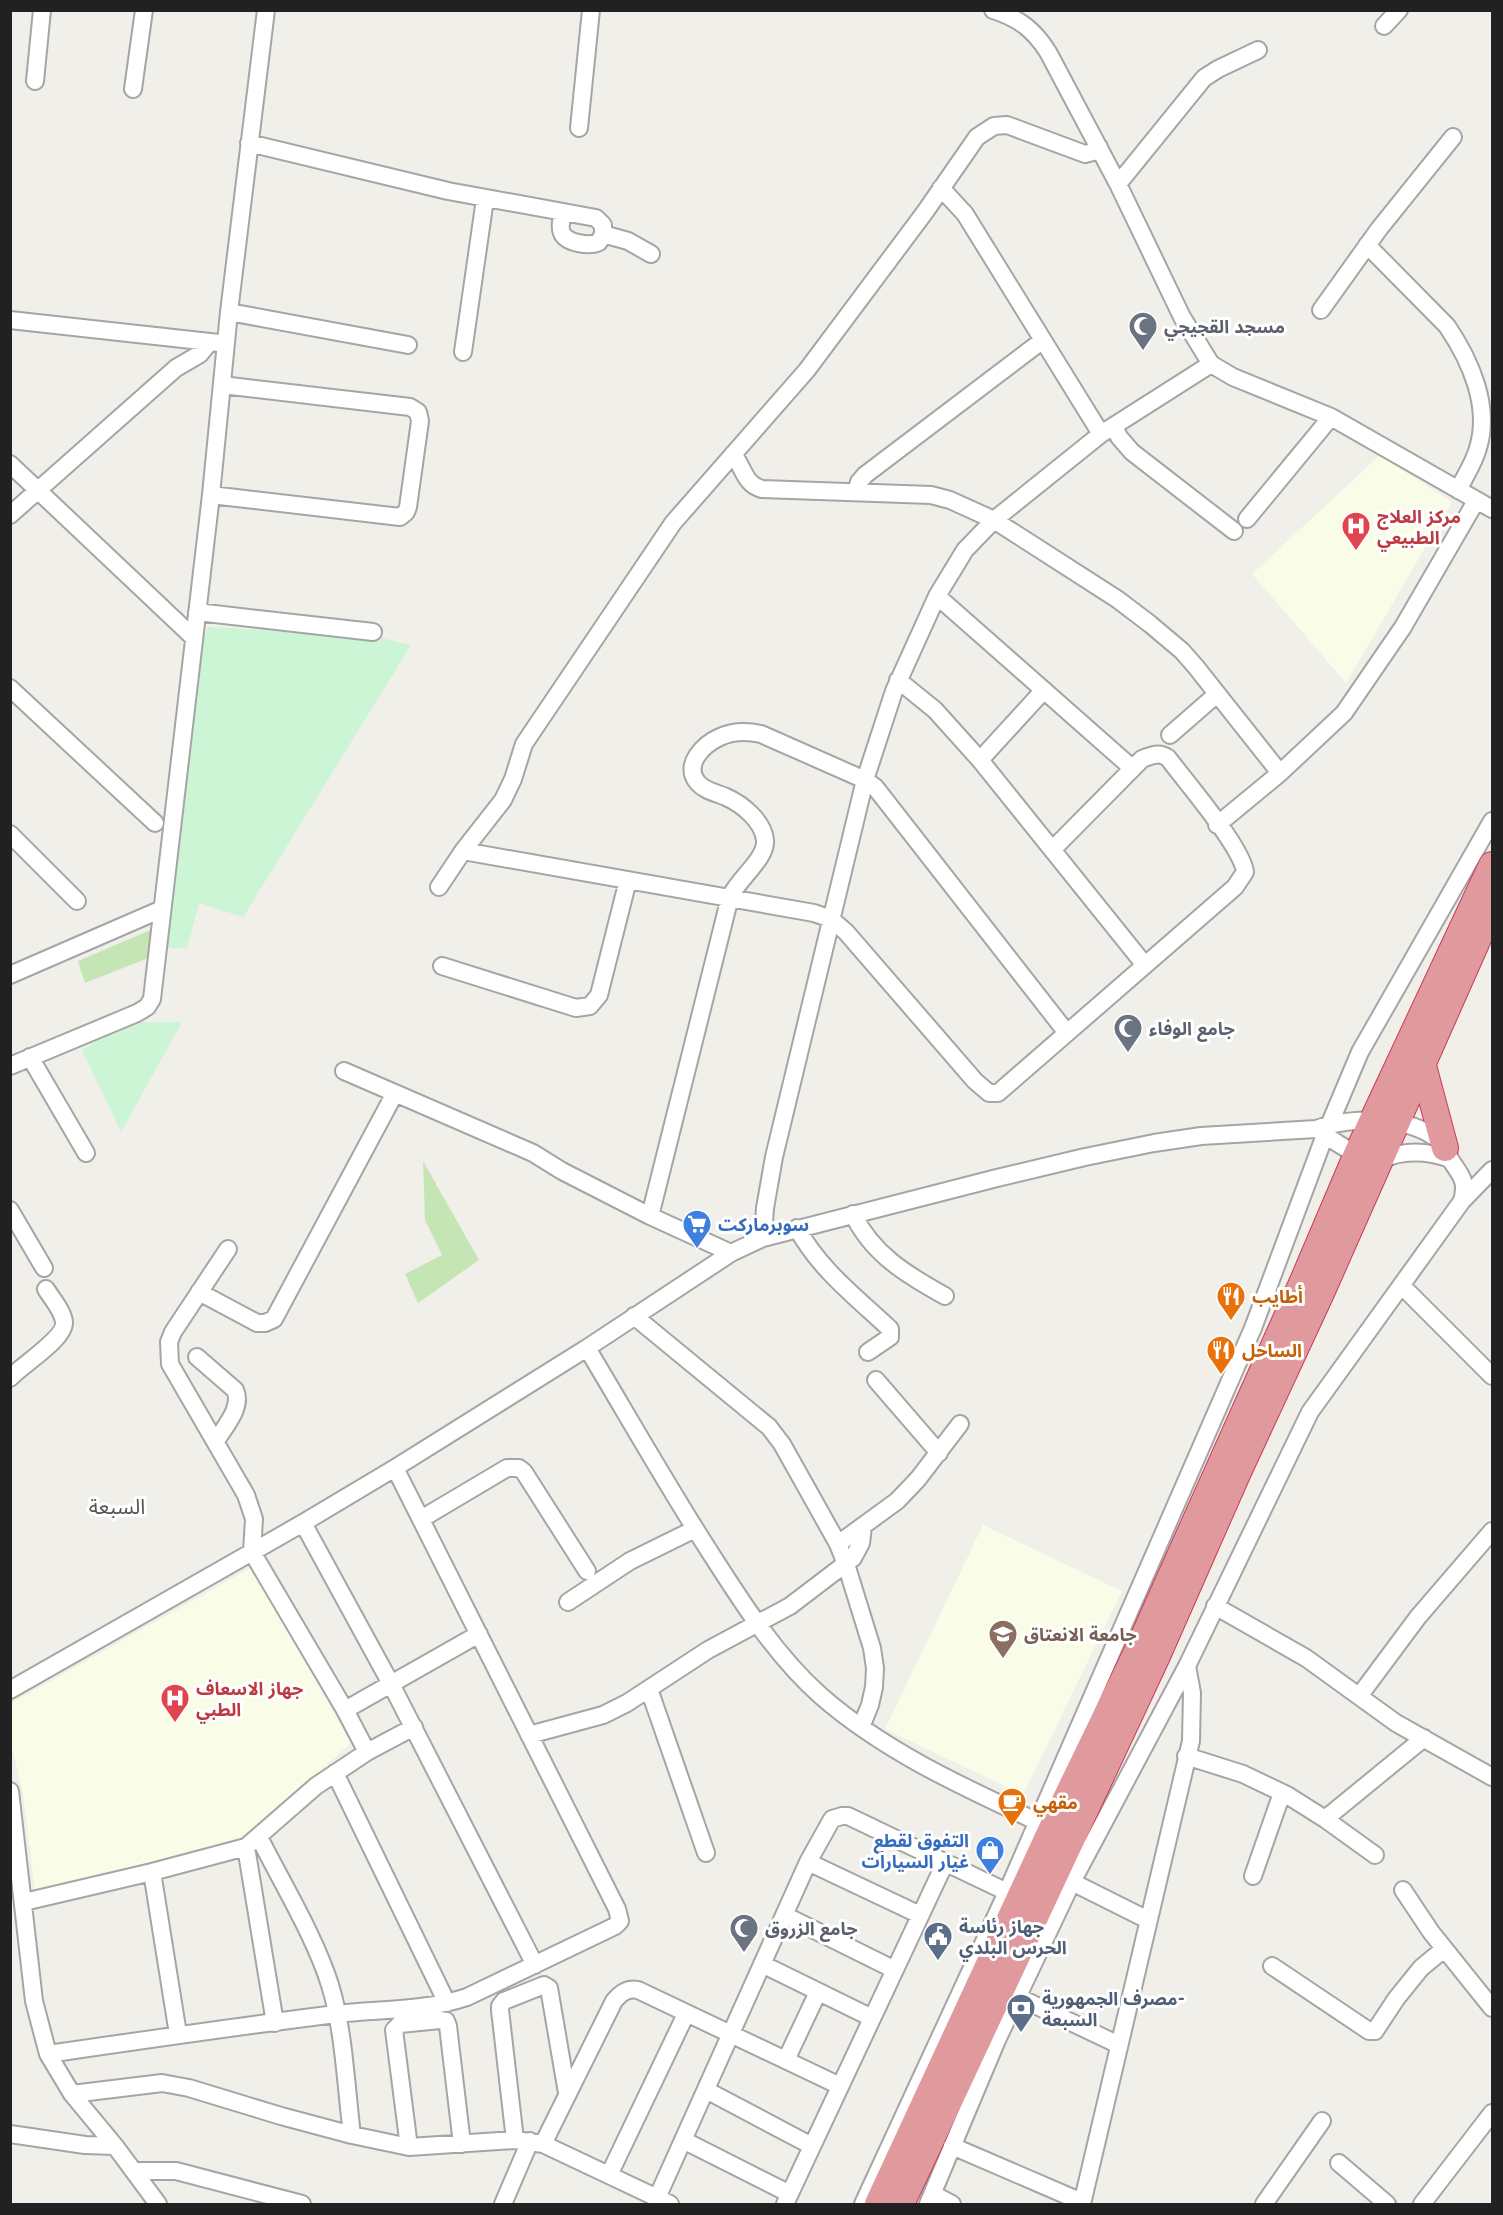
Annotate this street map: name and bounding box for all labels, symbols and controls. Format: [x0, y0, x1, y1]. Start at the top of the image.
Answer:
mosque icon: مسجد القجيجي [1127, 310, 1159, 352]
place label: مسجد القجيجي [1164, 315, 1285, 341]
place label: مركز العلاج الطبيعي [1377, 505, 1461, 552]
hospital icon: مركز العلاج الطبيعي [1340, 510, 1372, 552]
mosque icon: جامع الوفاء [1112, 1012, 1144, 1054]
place label: جامع الوفاء [1149, 1017, 1235, 1042]
supermarket icon: سوبرماركت [681, 1208, 713, 1250]
place label: سوبرماركت [718, 1213, 809, 1236]
restaurant icon: أطايب [1215, 1280, 1247, 1322]
place label: أطايب [1252, 1284, 1303, 1308]
restaurant icon: الساحل [1205, 1334, 1237, 1376]
place label: الساحل [1242, 1339, 1302, 1362]
district label: السبعة [89, 1493, 145, 1519]
school or university icon: جامعة الانعتاق [987, 1618, 1019, 1660]
place label: جامعة الانعتاق [1024, 1623, 1137, 1646]
place label: جهاز الاسعاف الطبي [196, 1677, 303, 1724]
hospital icon: جهاز الاسعاف الطبي [159, 1682, 191, 1724]
cafe icon: مقهي [996, 1786, 1028, 1828]
place label: مقهي [1033, 1791, 1078, 1817]
place label: التفوق لقطع غيار السيارات [862, 1829, 969, 1873]
shop icon: التفوق لقطع غيار السيارات [974, 1834, 1006, 1876]
mosque icon: جامع الزروق [728, 1912, 760, 1954]
place label: جهاز رئاسة الحرس البلدي [959, 1915, 1067, 1962]
place label: جامع الزروق [765, 1917, 857, 1942]
public building icon: جهاز رئاسة الحرس البلدي [922, 1920, 954, 1962]
place label: مصرف الجمهورية- السبعة [1042, 1987, 1185, 2031]
bank icon: مصرف الجمهورية- السبعة [1005, 1992, 1037, 2034]

